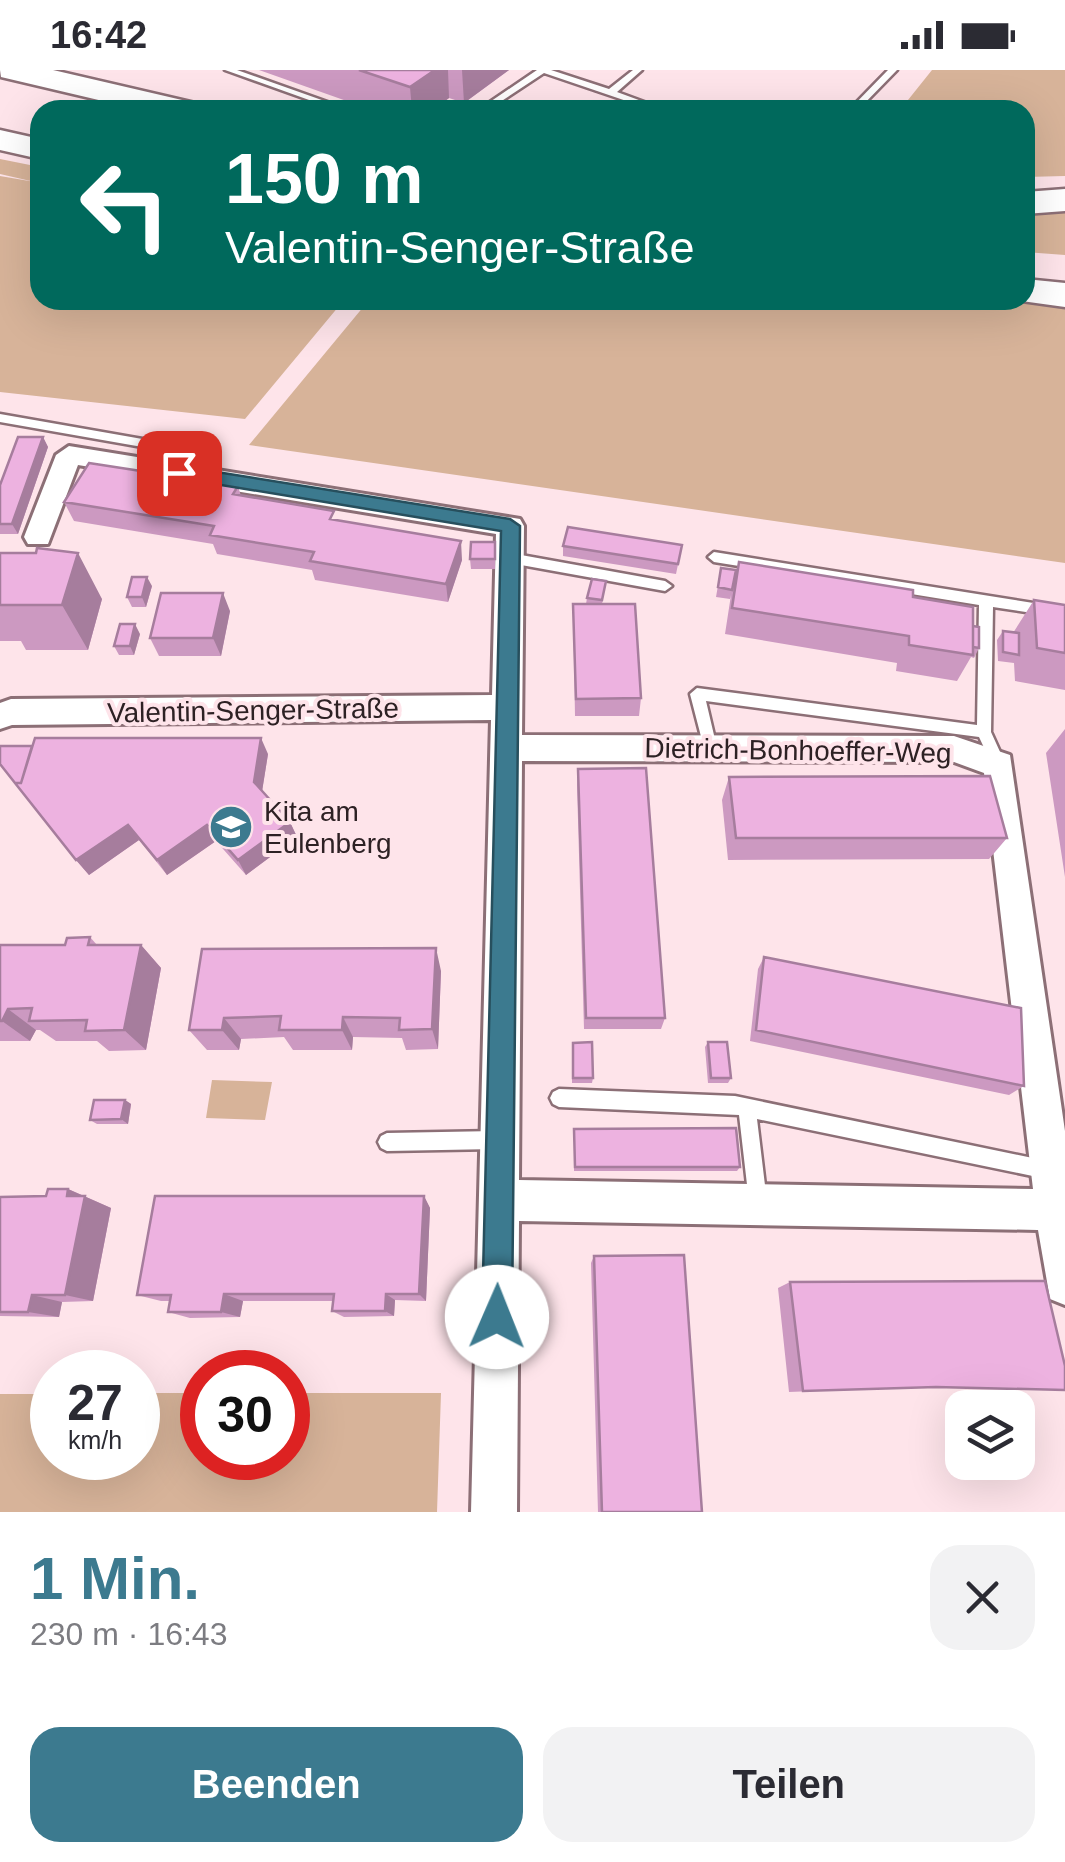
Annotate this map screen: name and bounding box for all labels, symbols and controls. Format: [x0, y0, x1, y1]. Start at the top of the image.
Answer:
text: 16:42 [50, 14, 147, 56]
icon: left [60, 140, 190, 270]
text: 150 m [225, 140, 423, 218]
text: Valentin-Senger-Straße [225, 222, 694, 273]
pin [137, 431, 222, 516]
icon: arrive [152, 446, 207, 501]
street label: Valentin-Senger-Straße [107, 692, 399, 729]
street label: Dietrich-Bonhoeffer-Weg [644, 732, 952, 769]
place label: Kita am Eulenberg [264, 796, 392, 859]
school or university icon: Kita am Eulenberg [208, 804, 254, 850]
position arrow [445, 1265, 549, 1369]
speed limit sign: 30 [180, 1350, 310, 1480]
text: 27 [67, 1375, 123, 1431]
map controls [945, 1390, 1035, 1480]
button: layers [945, 1390, 1035, 1480]
text: km/h [68, 1426, 122, 1454]
text: 1 Min. [30, 1545, 200, 1612]
button: close [930, 1545, 1035, 1650]
text: 230 m · 16:43 [30, 1616, 227, 1652]
button: Beenden [30, 1727, 523, 1842]
button: Teilen [543, 1727, 1035, 1842]

